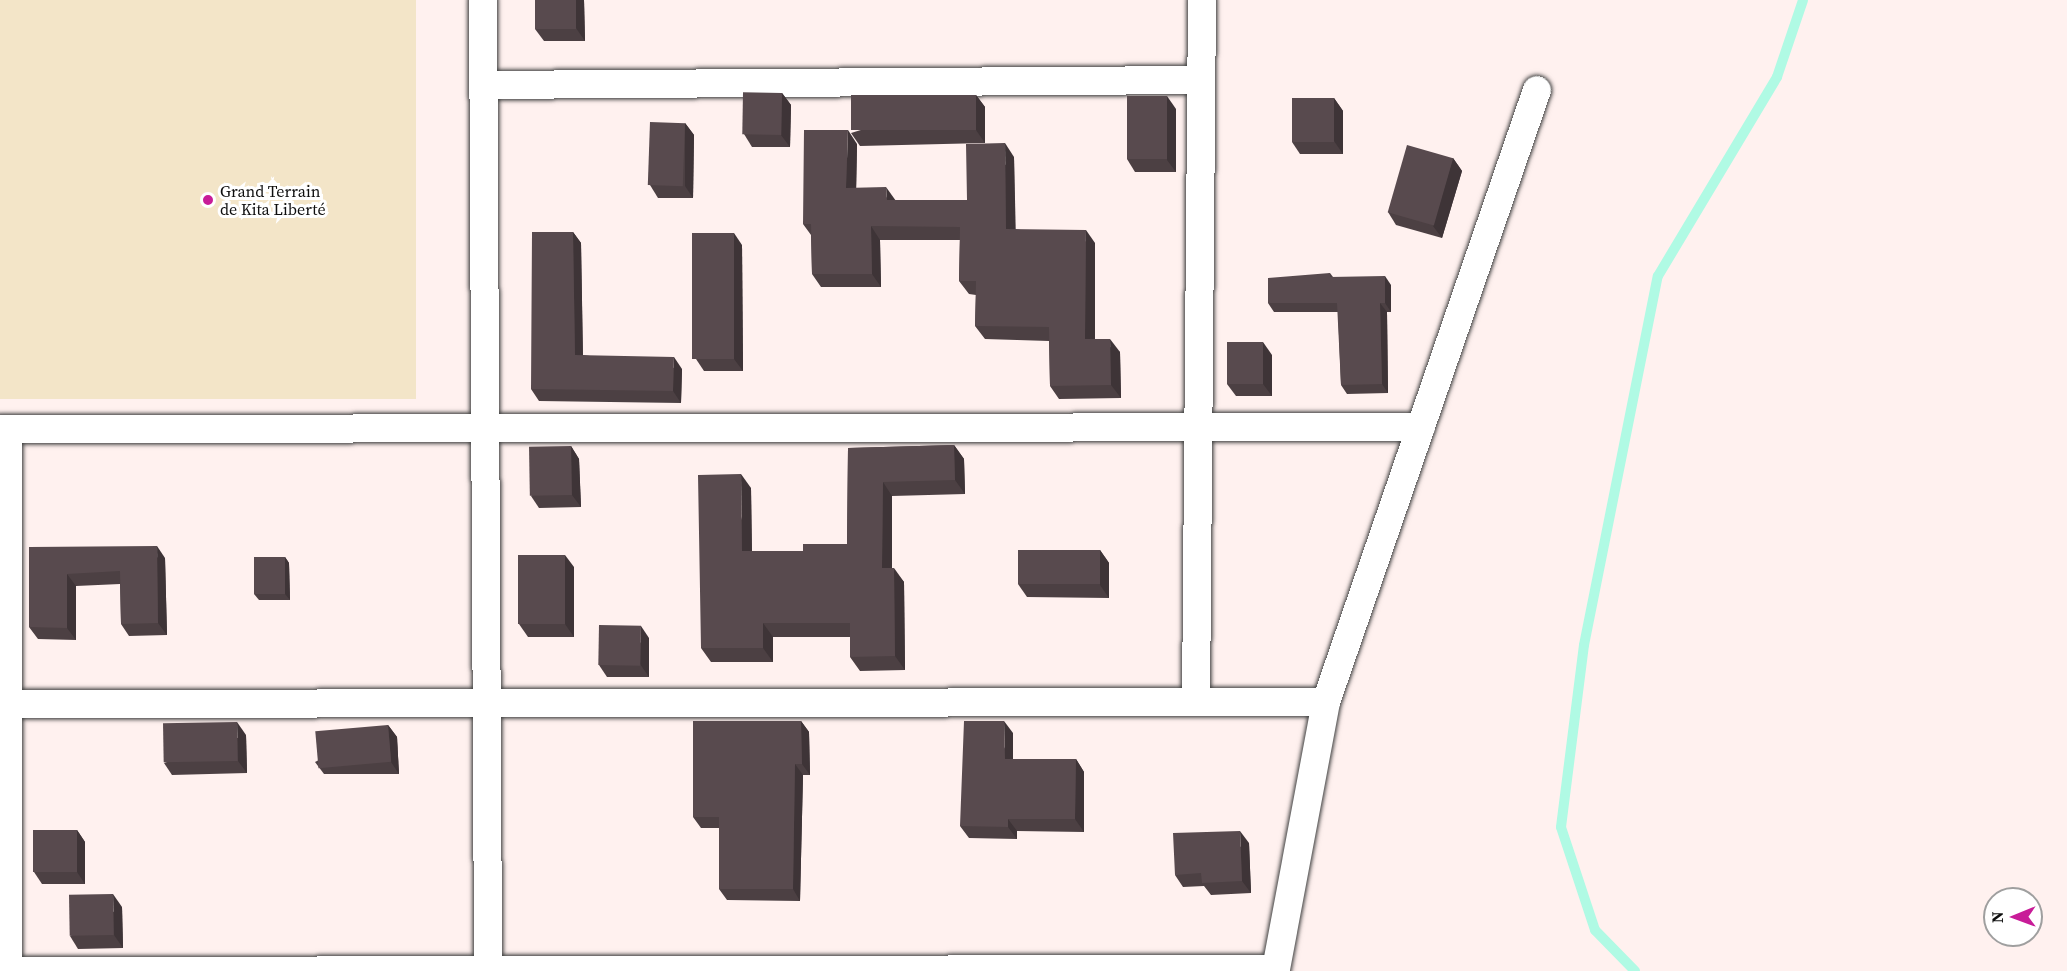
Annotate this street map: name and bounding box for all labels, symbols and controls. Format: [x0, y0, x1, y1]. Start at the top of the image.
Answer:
place label: Grand Terrain de Kita Liberté [220, 181, 326, 219]
marker: Grand Terrain de Kita Liberté [201, 193, 215, 207]
north arrow [1983, 887, 2043, 947]
text: N [1986, 911, 2008, 923]

